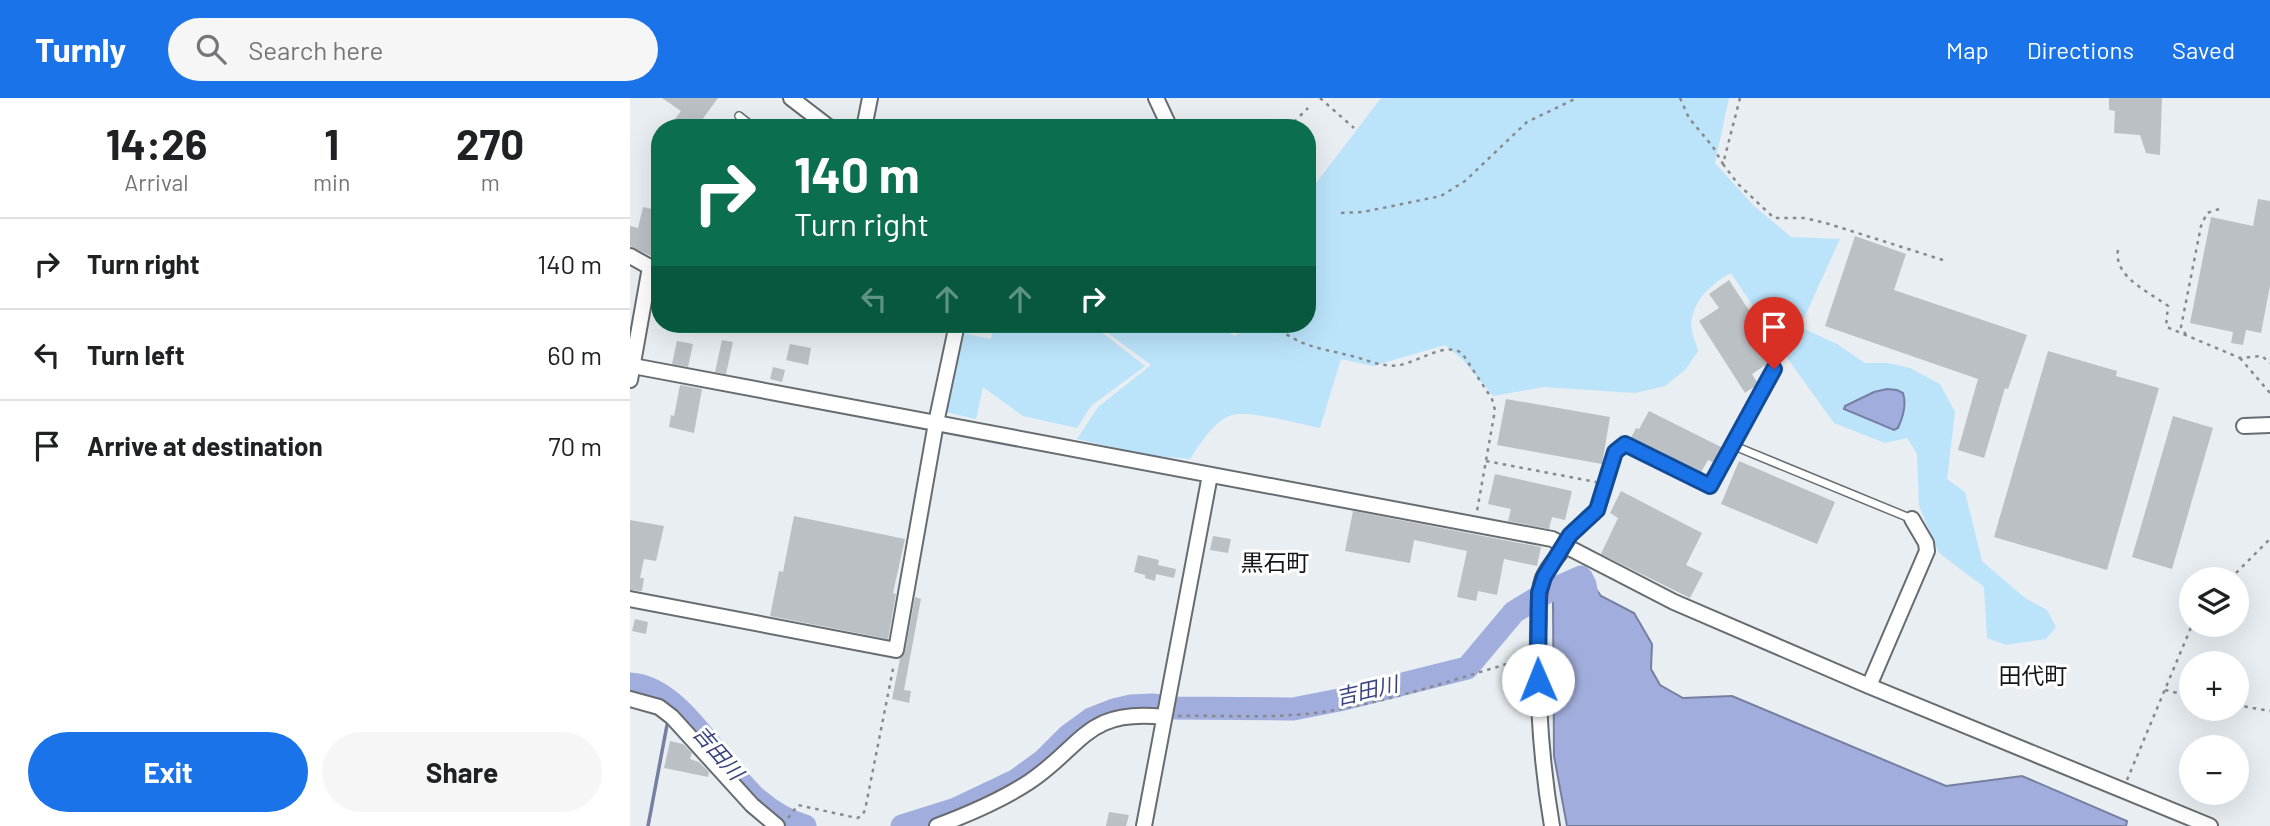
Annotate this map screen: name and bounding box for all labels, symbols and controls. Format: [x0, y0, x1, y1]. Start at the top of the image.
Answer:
search box [168, 18, 658, 81]
text: Turnly [35, 29, 126, 69]
icon: search [192, 30, 230, 68]
text: Search here [248, 34, 383, 65]
text: Map [1946, 35, 1989, 64]
text: Directions [2027, 35, 2134, 64]
text: Saved [2172, 35, 2235, 64]
text: 14:26 [106, 118, 207, 168]
text: 1 [324, 118, 339, 168]
text: 270 [456, 118, 524, 168]
text: 140 m [794, 144, 920, 203]
icon: right [679, 147, 770, 238]
text: Arrival [124, 168, 189, 196]
text: min [313, 168, 350, 196]
text: m [481, 168, 500, 196]
text: Turn right [794, 204, 929, 242]
icon: right [28, 245, 66, 283]
text: Turn right [87, 248, 200, 279]
text: 140 m [537, 248, 602, 279]
icon: left [855, 280, 893, 318]
icon: ahead [928, 280, 966, 318]
icon: ahead [1001, 280, 1039, 318]
icon: right [1074, 280, 1112, 318]
pin [1744, 297, 1804, 369]
icon: arrive [1755, 308, 1793, 346]
icon: left [28, 336, 66, 374]
text: Turn left [87, 339, 185, 370]
text: 60 m [547, 339, 602, 370]
icon: arrive [28, 427, 66, 465]
text: Arrive at destination [87, 430, 323, 461]
text: 70 m [548, 430, 602, 461]
district label: 黒石町 [1241, 548, 1310, 576]
map controls [2179, 567, 2249, 805]
button: layers [2179, 567, 2249, 637]
position arrow [1501, 643, 1575, 717]
button: + [2179, 651, 2249, 721]
district label: 田代町 [1999, 661, 2068, 689]
water label: 吉田川 [1333, 670, 1402, 709]
water label: 吉田川 [689, 720, 751, 785]
button: Exit [28, 732, 308, 812]
button: Share [322, 732, 602, 812]
button: − [2179, 735, 2249, 805]

